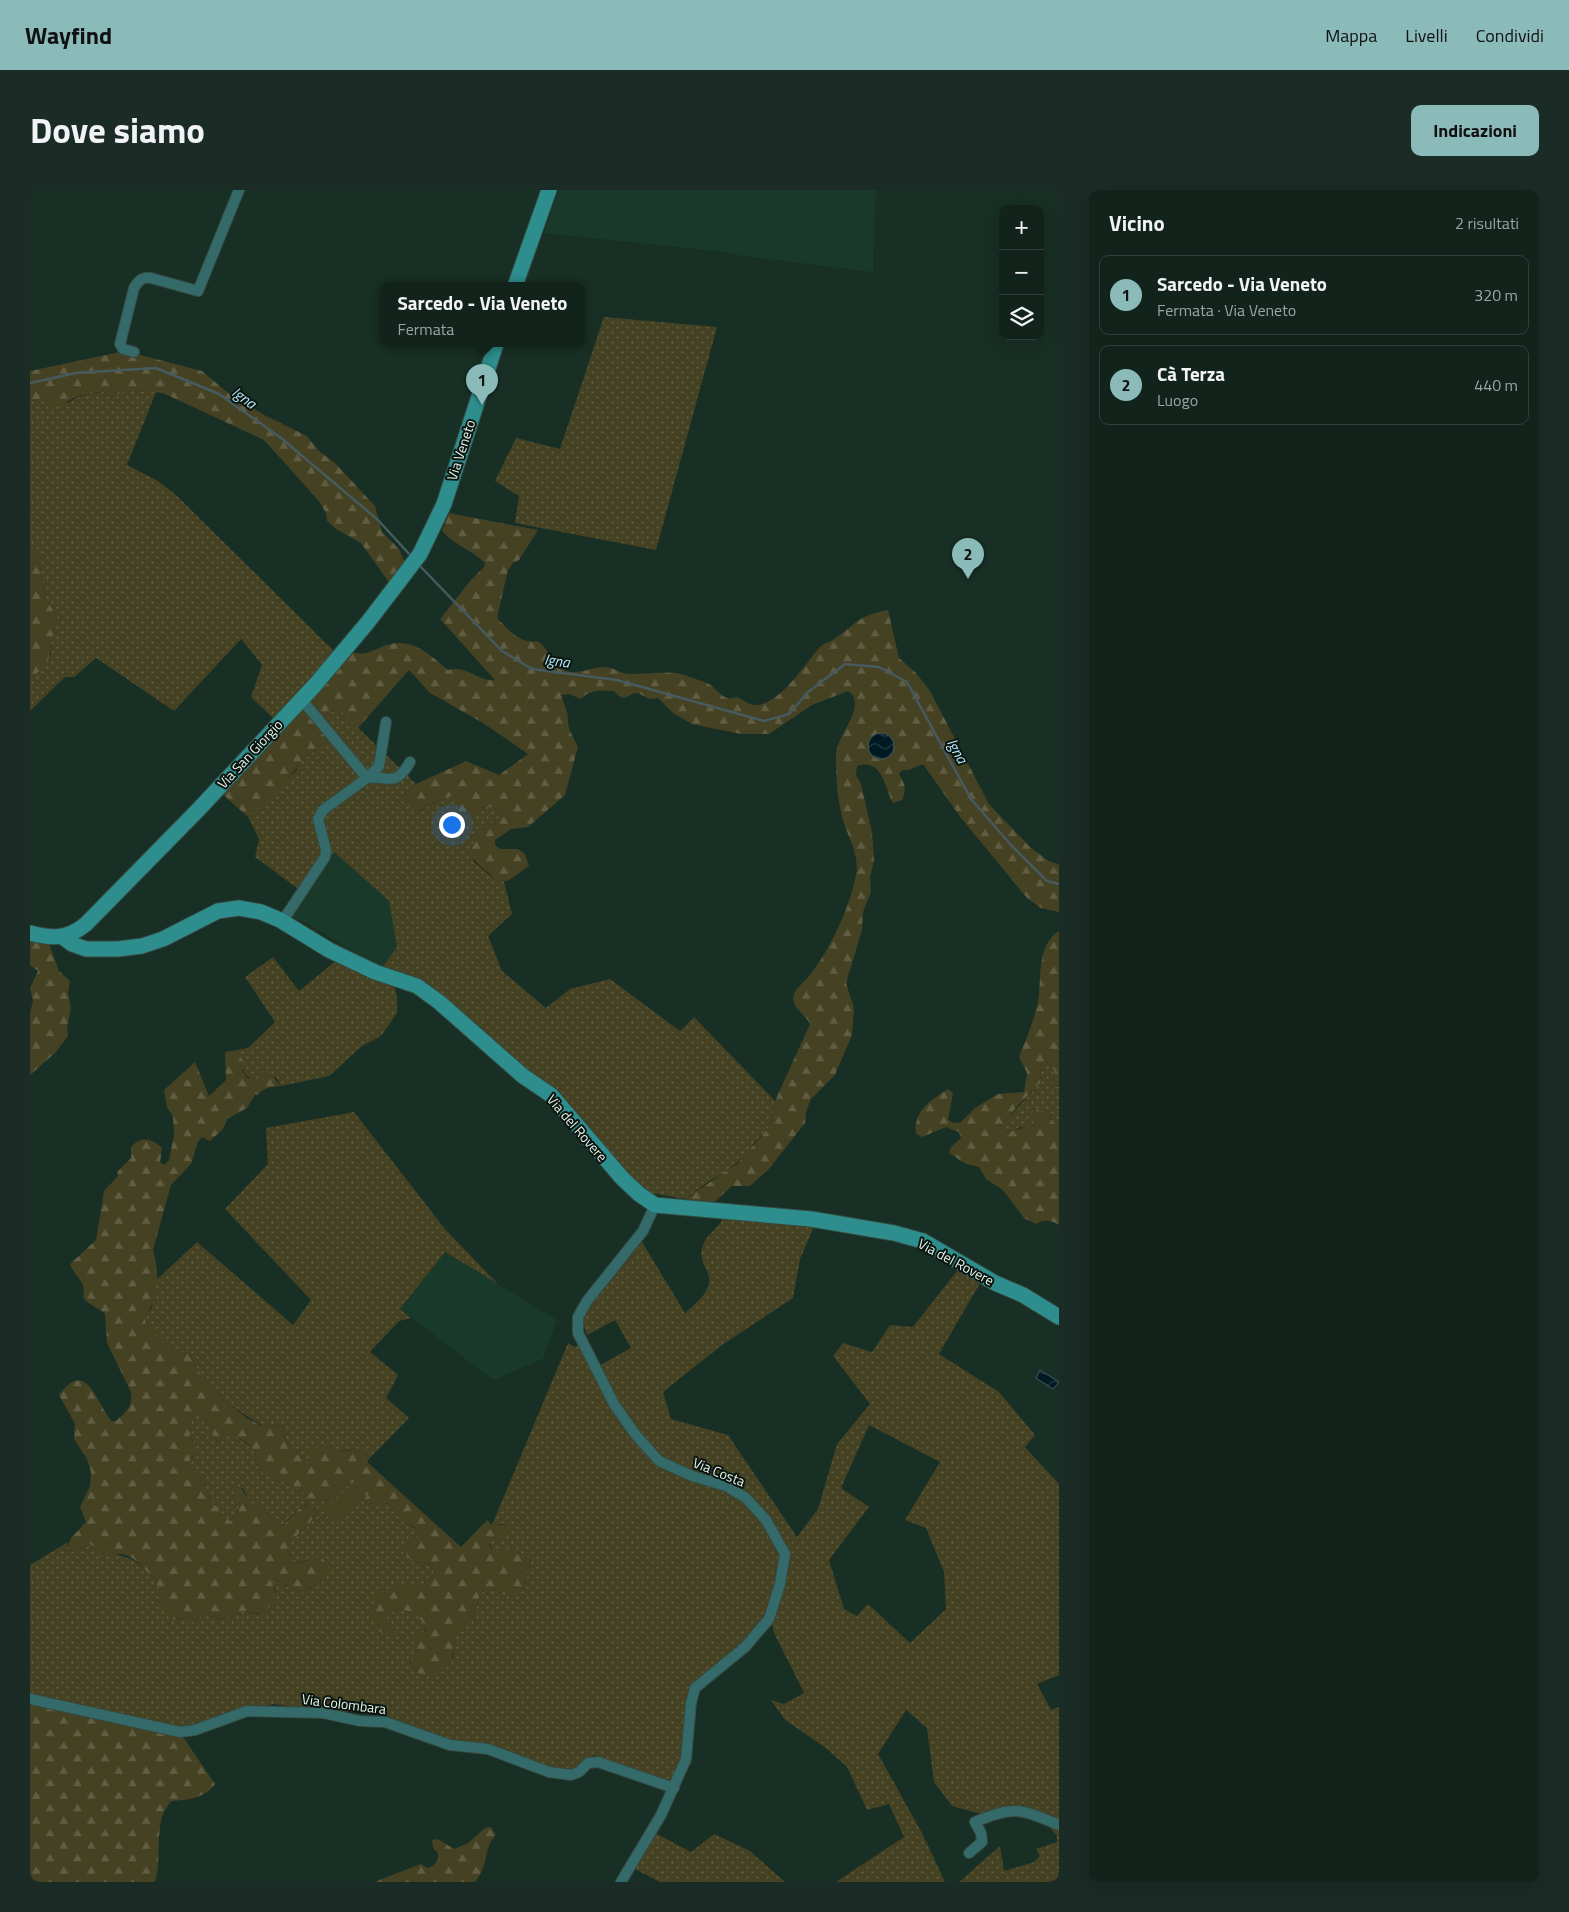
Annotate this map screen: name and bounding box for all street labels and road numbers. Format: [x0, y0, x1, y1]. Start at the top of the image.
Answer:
street label: Via Veneto [441, 417, 480, 483]
street label: Via San Giorgio [212, 714, 287, 793]
street label: Via del Rovere [542, 1089, 613, 1166]
street label: Via del Rovere [915, 1233, 998, 1290]
street label: Via Costa [690, 1452, 748, 1492]
street label: Via Colombara [301, 1688, 387, 1719]

